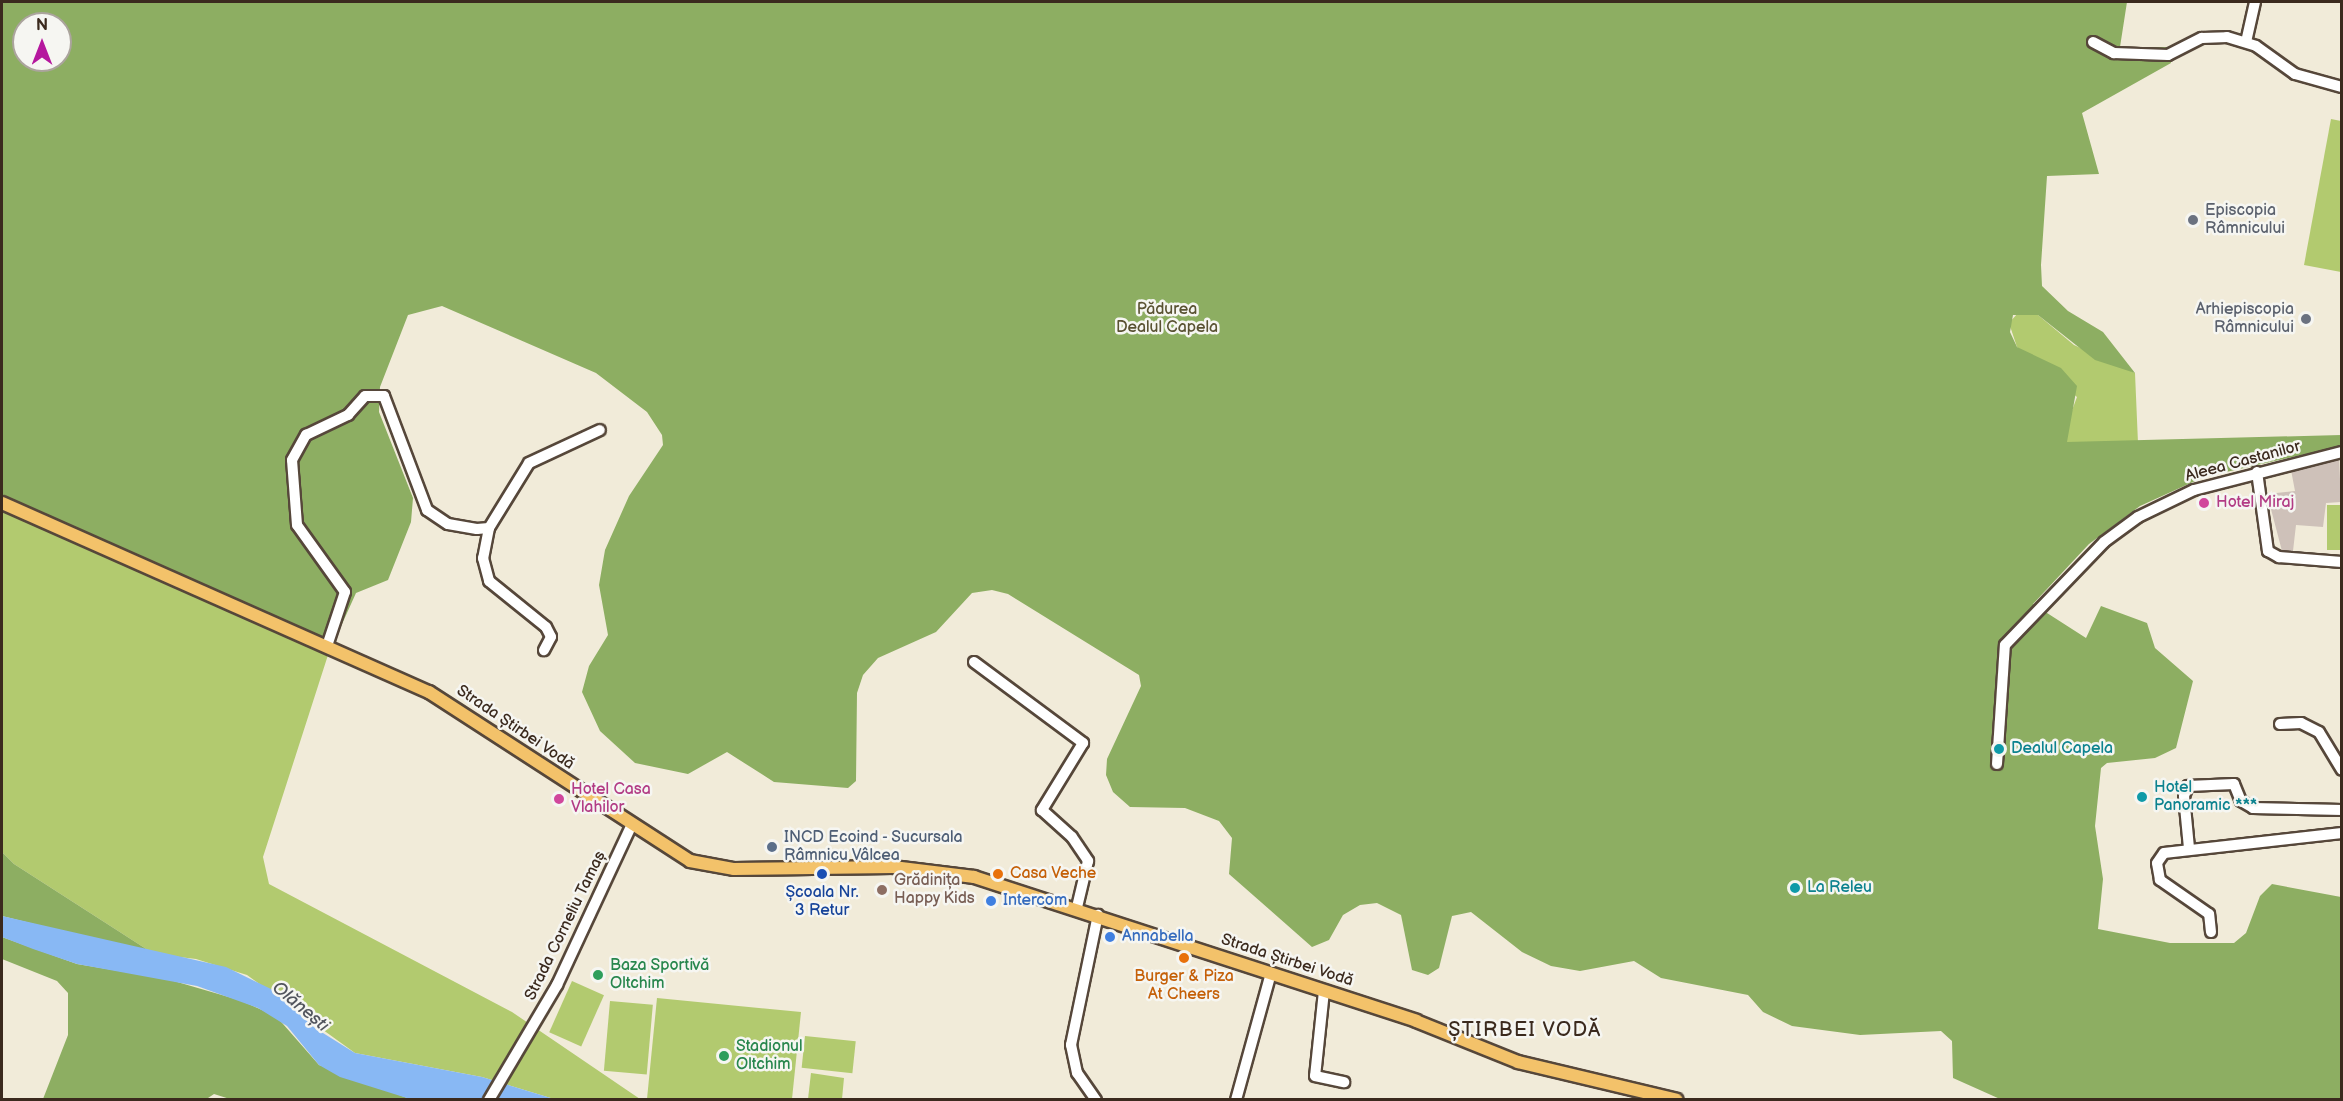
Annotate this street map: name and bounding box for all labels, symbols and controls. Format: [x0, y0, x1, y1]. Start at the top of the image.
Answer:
north arrow [12, 12, 72, 72]
text: N [36, 16, 48, 35]
place label: Episcopia Râmnicului [2205, 201, 2285, 239]
marker: Episcopia Râmnicului [2186, 213, 2200, 227]
park label: Pădurea Dealul Capela [1116, 300, 1218, 338]
place label: Arhiepiscopia Râmnicului [2196, 300, 2294, 338]
marker: Arhiepiscopia Râmnicului [2299, 312, 2313, 326]
street label: Aleea Castanilor [2183, 437, 2303, 487]
place label: Hotel Miraj [2216, 493, 2294, 513]
marker: Hotel Miraj [2197, 496, 2211, 510]
street label: Strada Știrbei Vodă [452, 681, 578, 775]
place label: Dealul Capela [2011, 739, 2113, 759]
marker: Dealul Capela [1992, 742, 2006, 756]
place label: Hotel Panoramic *** [2154, 778, 2257, 816]
place label: Hotel Casa Vlahilor [571, 780, 651, 818]
marker: Hotel Panoramic *** [2135, 790, 2149, 804]
marker: Hotel Casa Vlahilor [552, 792, 566, 806]
place label: INCD Ecoind - Sucursala Râmnicu Vâlcea [784, 828, 964, 866]
marker: INCD Ecoind - Sucursala Râmnicu Vâlcea [765, 840, 779, 854]
street label: Strada Corneliu Tamaș [521, 848, 611, 1004]
place label: Casa Veche [1010, 864, 1097, 884]
marker: Școala Nr. 3 Retur [815, 867, 829, 881]
marker: Casa Veche [991, 867, 1005, 881]
place label: Grădinița Happy Kids [894, 871, 976, 909]
place label: La Releu [1807, 878, 1872, 898]
marker: La Releu [1788, 881, 1802, 895]
place label: Școala Nr. 3 Retur [785, 883, 859, 921]
marker: Grădinița Happy Kids [875, 883, 889, 897]
place label: Intercom [1003, 891, 1067, 911]
marker: Intercom [984, 894, 998, 908]
place label: Annabella [1122, 927, 1193, 947]
marker: Annabella [1103, 930, 1117, 944]
street label: Strada Știrbei Vodă [1218, 931, 1356, 991]
marker: Burger & Piza At Cheers [1177, 951, 1191, 965]
place label: Baza Sportivă Oltchim [610, 956, 710, 994]
place label: Burger & Piza At Cheers [1134, 967, 1234, 1005]
marker: Baza Sportivă Oltchim [591, 968, 605, 982]
water label: Olănești [267, 977, 333, 1037]
district label: ȘTIRBEI VODĂ [1448, 1018, 1602, 1042]
place label: Stadionul Oltchim [736, 1037, 803, 1075]
marker: Stadionul Oltchim [717, 1049, 731, 1063]

